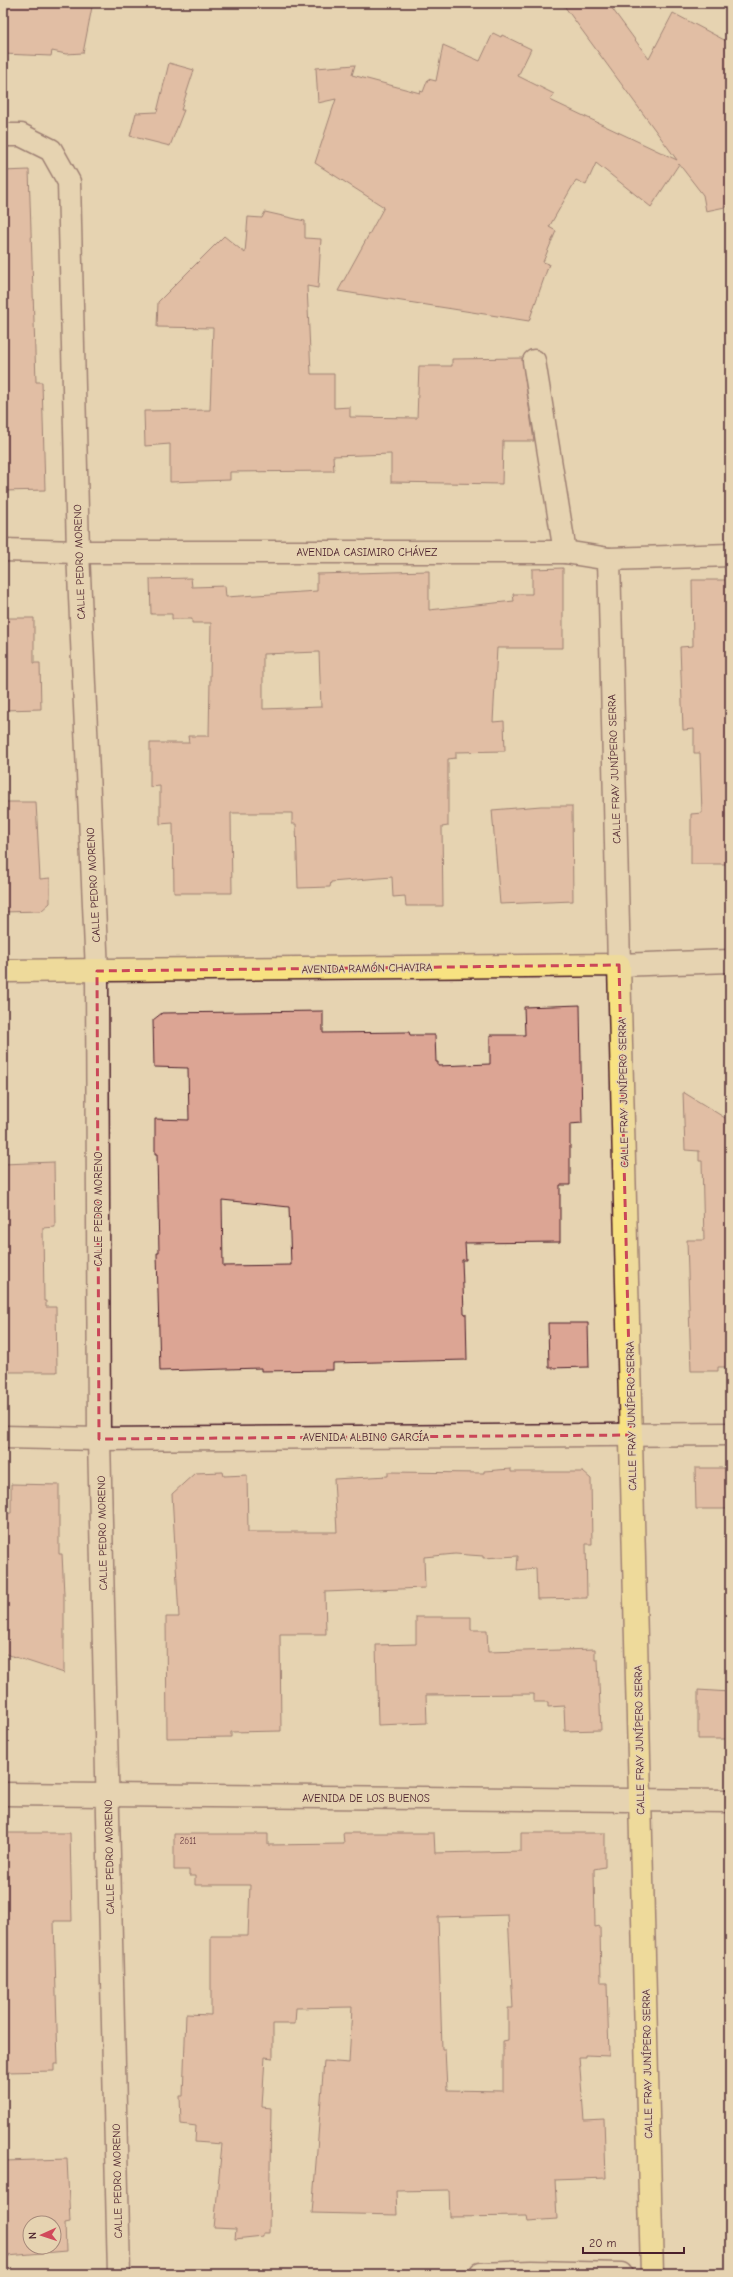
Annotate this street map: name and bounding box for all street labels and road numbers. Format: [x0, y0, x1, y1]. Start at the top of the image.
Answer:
street label: CALLE PEDRO MORENO [71, 504, 88, 620]
street label: AVENIDA CASIMIRO CHÁVEZ [297, 545, 438, 559]
street label: CALLE FRAY JUNÍPERO SERRA [604, 693, 624, 844]
street label: CALLE PEDRO MORENO [84, 827, 103, 943]
street label: AVENIDA RAMÓN CHAVIRA [301, 960, 433, 976]
street label: CALLE FRAY JUNÍPERO SERRA [615, 1017, 631, 1168]
street label: CALLE PEDRO MORENO [92, 1151, 105, 1267]
street label: CALLE FRAY JUNÍPERO SERRA [623, 1340, 639, 1491]
street label: AVENIDA ALBINO GARCÍA [303, 1430, 430, 1444]
street label: CALLE PEDRO MORENO [95, 1475, 110, 1591]
street label: CALLE FRAY JUNÍPERO SERRA [631, 1664, 647, 1815]
street label: AVENIDA DE LOS BUENOS [302, 1792, 430, 1805]
street label: CALLE PEDRO MORENO [102, 1799, 117, 1915]
street label: CALLE FRAY JUNÍPERO SERRA [639, 1988, 655, 2139]
street label: CALLE PEDRO MORENO [110, 2123, 125, 2239]

